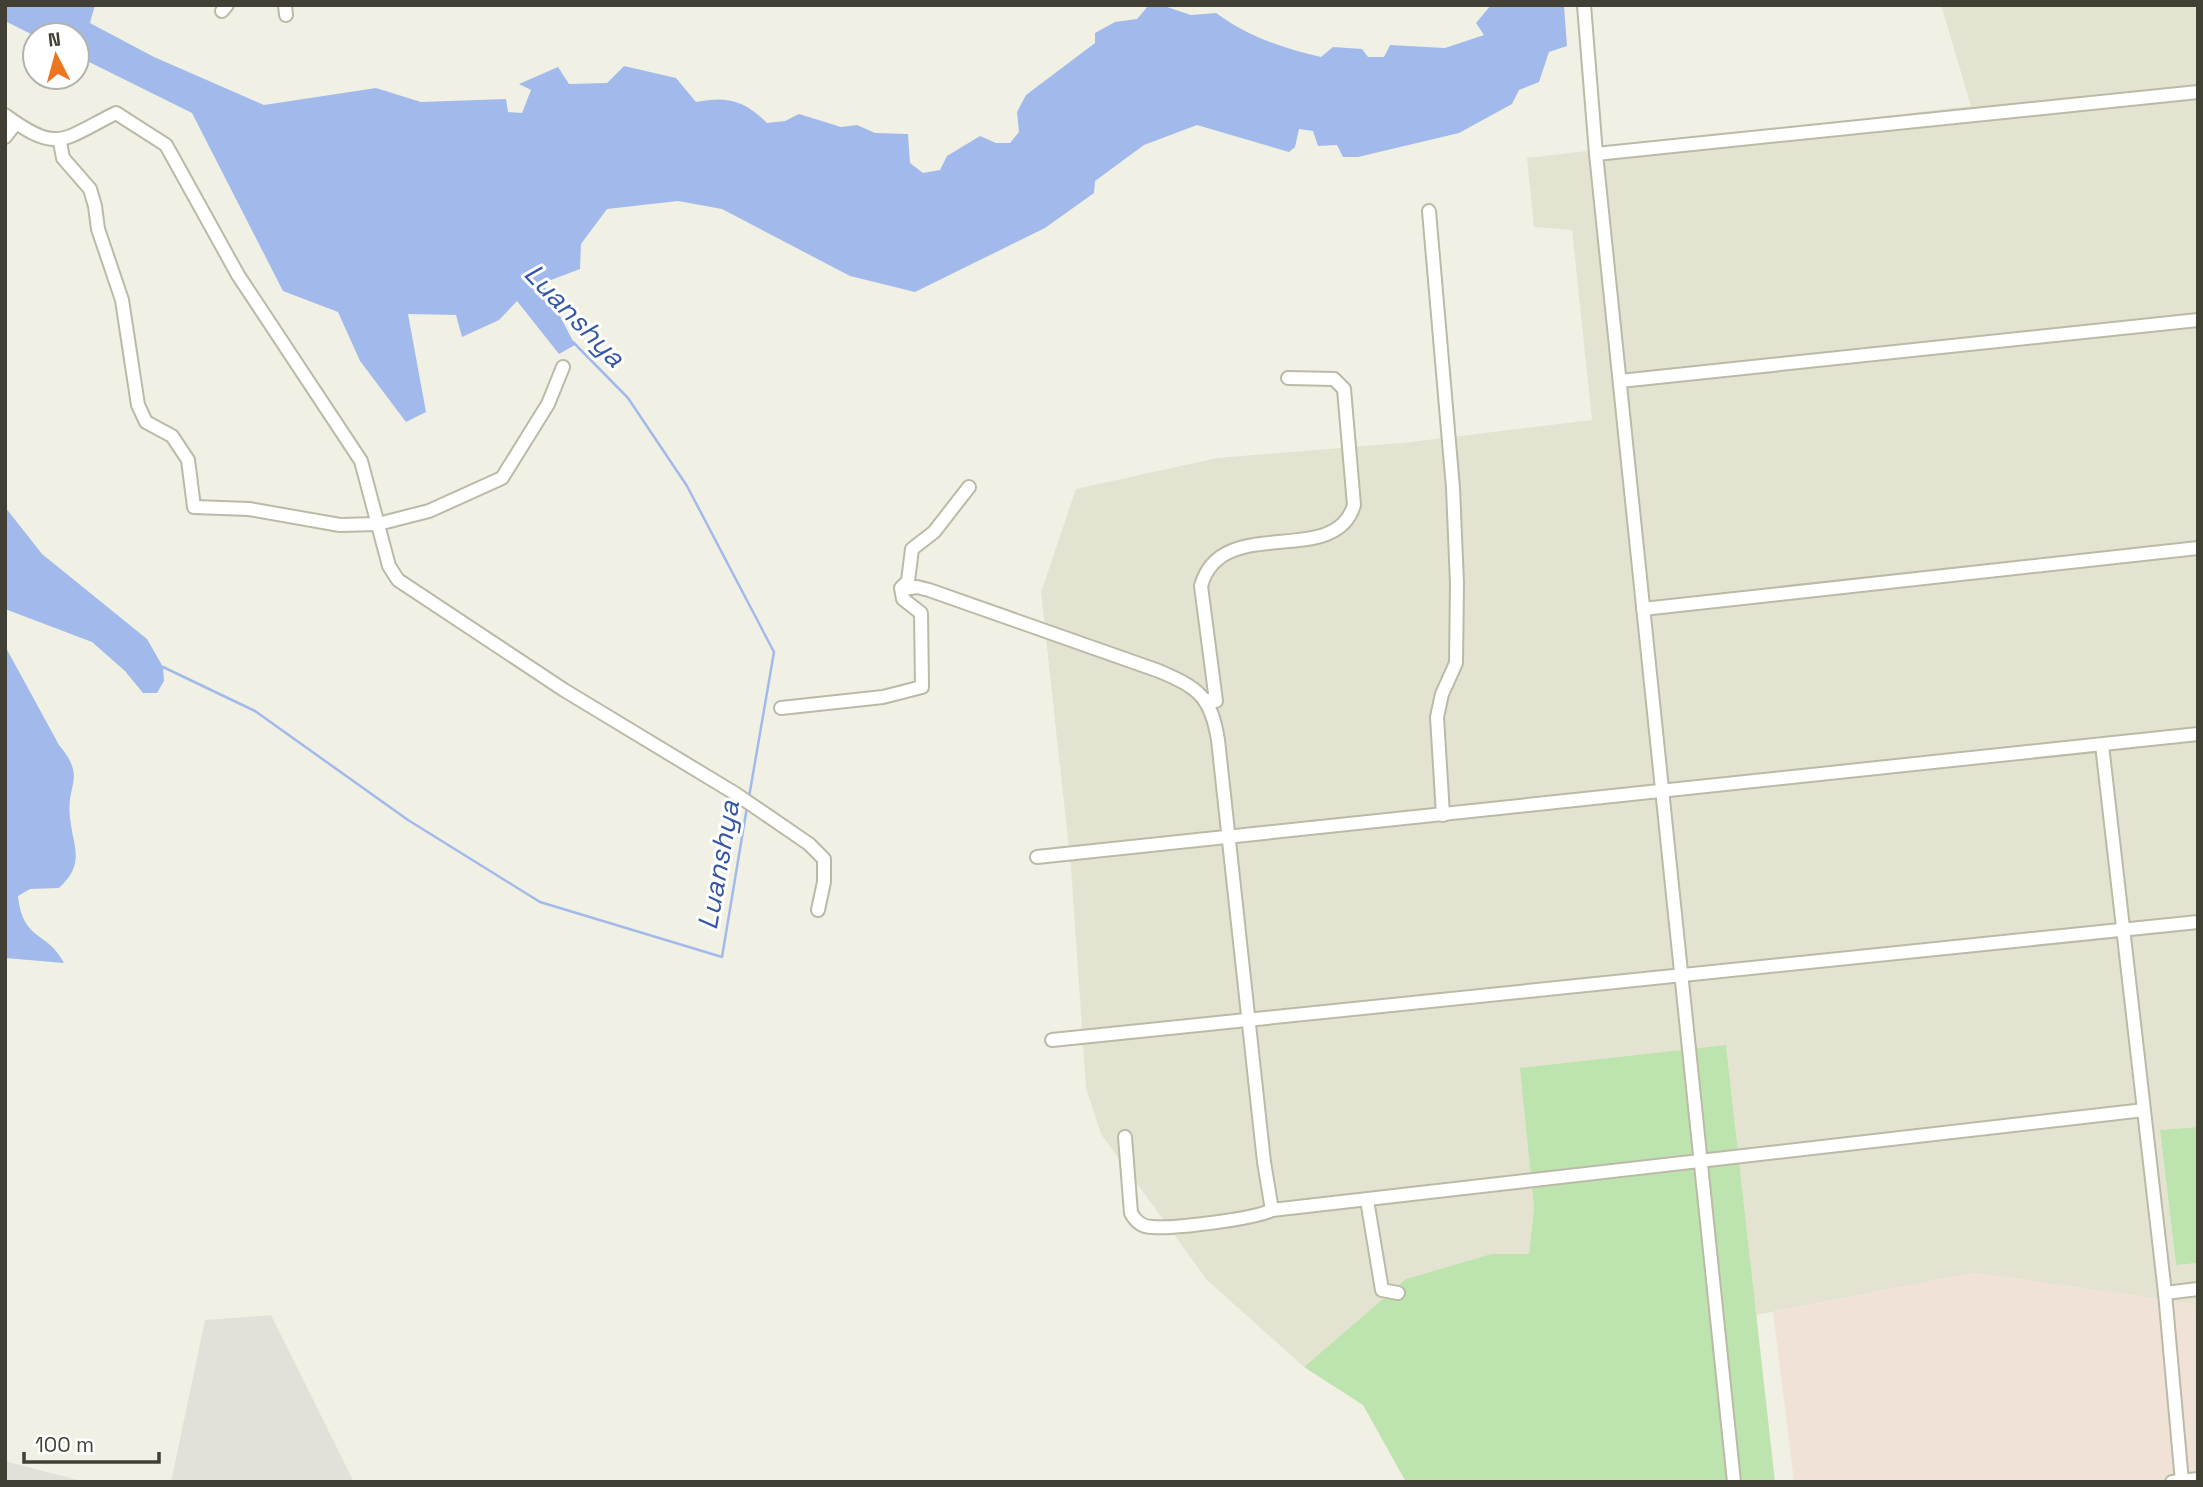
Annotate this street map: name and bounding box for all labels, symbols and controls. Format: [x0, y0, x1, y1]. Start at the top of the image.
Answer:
north arrow [21, 21, 91, 91]
text: N [47, 26, 62, 53]
water label: Luanshya [517, 256, 634, 375]
water label: Luanshya [689, 797, 747, 932]
scale bar [24, 1420, 159, 1464]
text: 100 m [35, 1431, 94, 1458]

